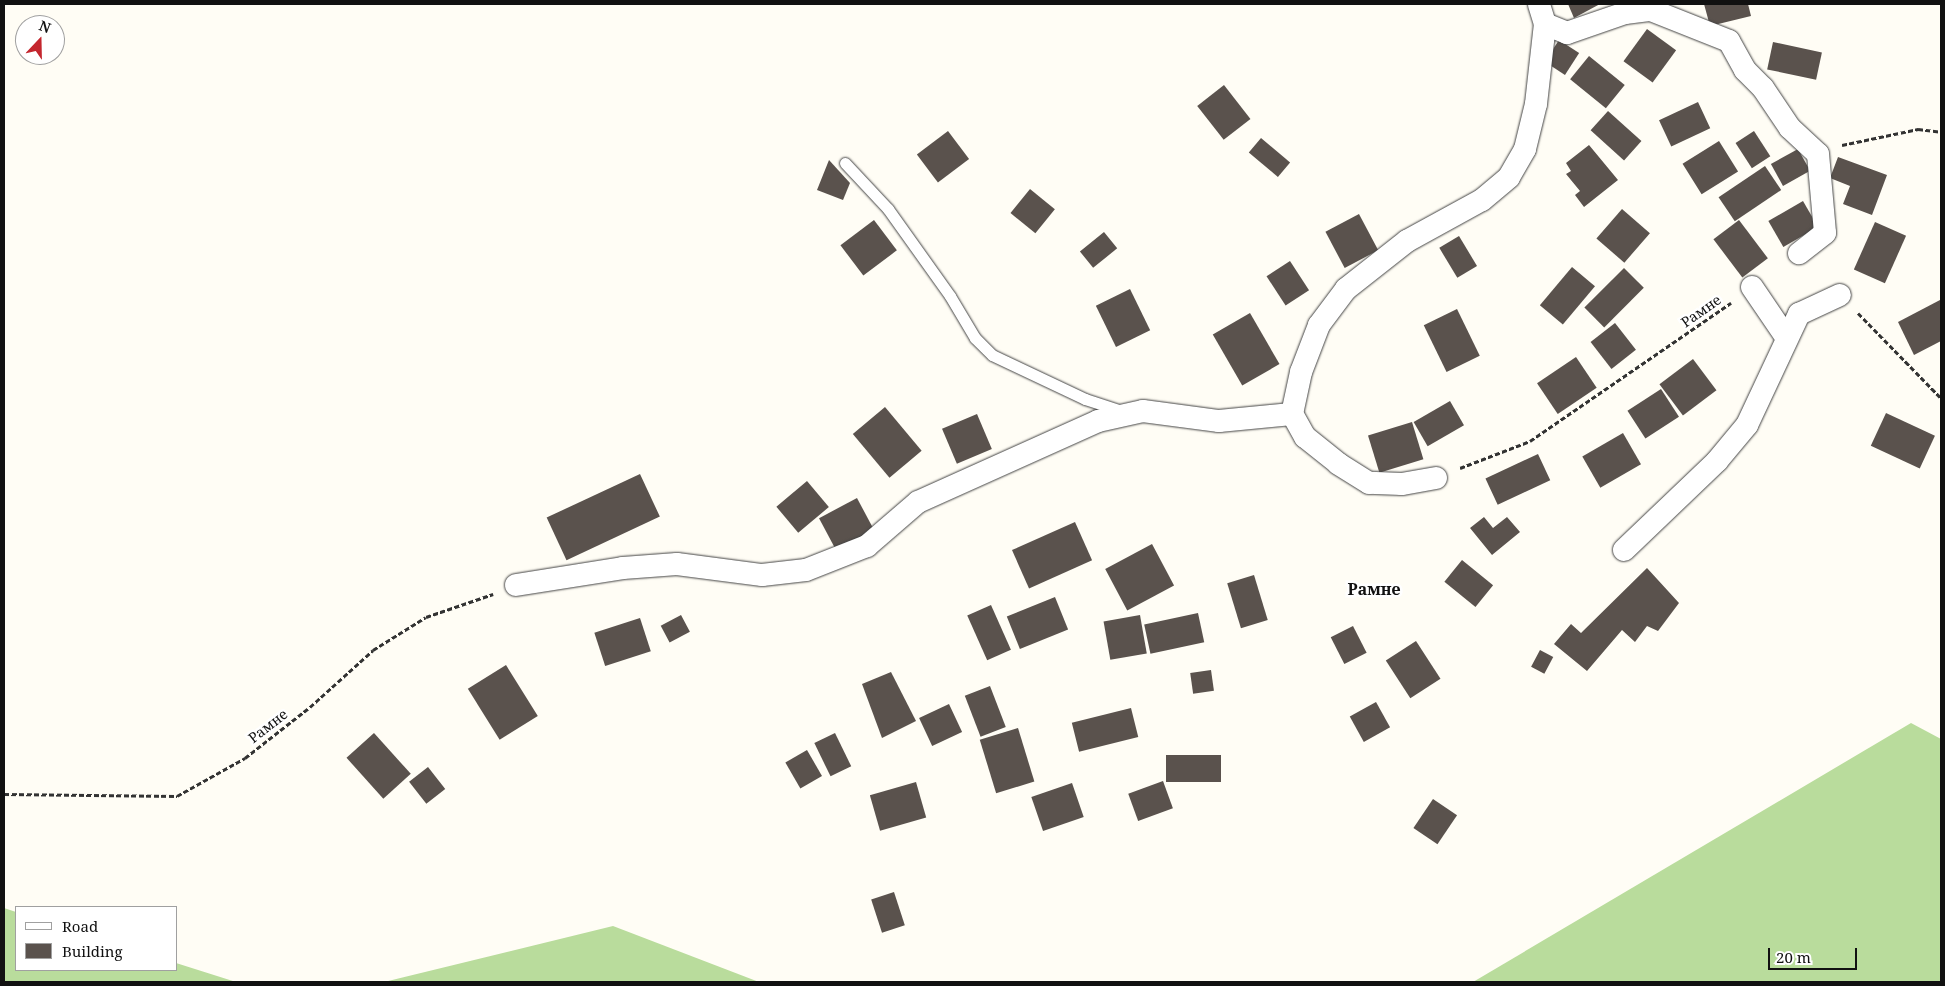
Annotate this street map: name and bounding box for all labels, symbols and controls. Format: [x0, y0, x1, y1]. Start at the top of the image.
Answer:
north arrow [15, 15, 65, 65]
text: N [37, 16, 54, 37]
street label: Рамне [1678, 291, 1724, 331]
district label: Рамне [1347, 579, 1401, 599]
street label: Рамне [245, 706, 291, 746]
legend [15, 906, 178, 971]
text: Road [62, 916, 98, 936]
scale bar [1770, 938, 1859, 970]
text: Building [62, 941, 123, 961]
text: 20 m [1776, 947, 1811, 967]

